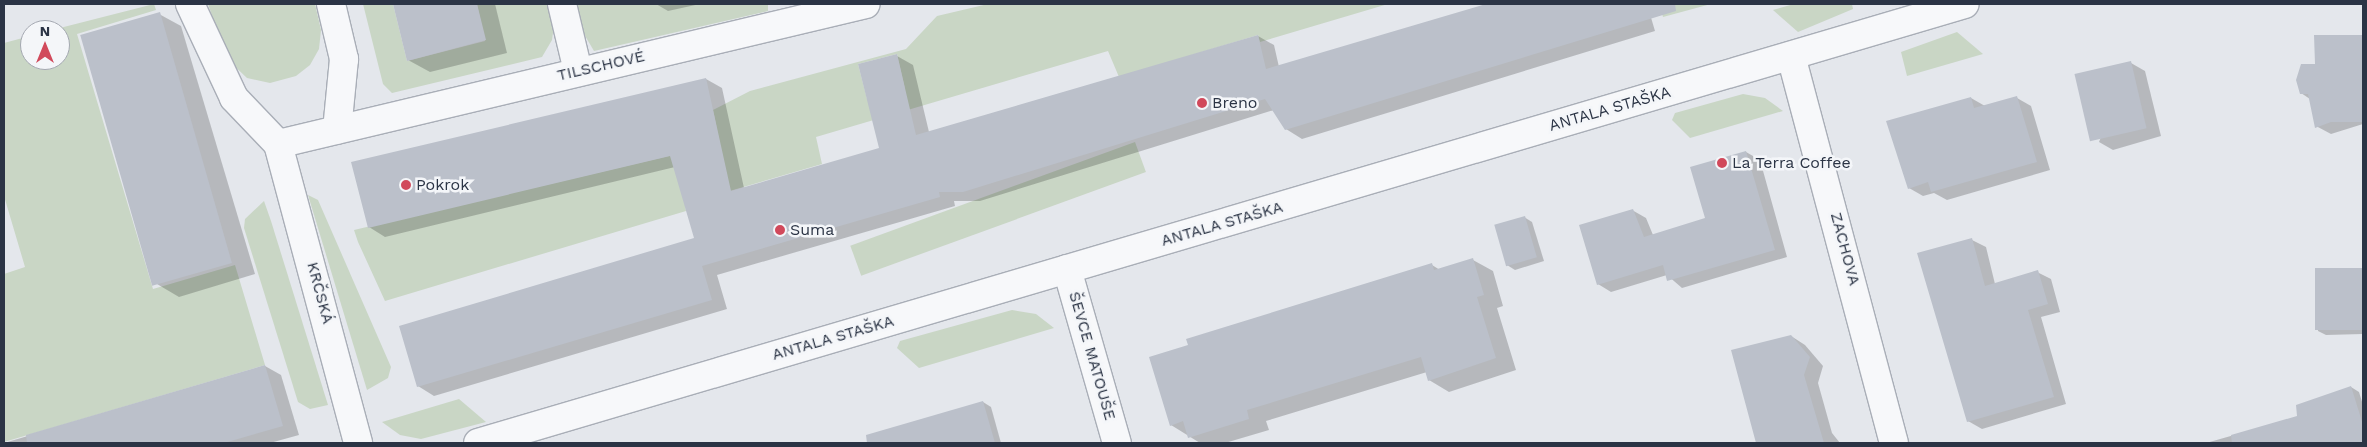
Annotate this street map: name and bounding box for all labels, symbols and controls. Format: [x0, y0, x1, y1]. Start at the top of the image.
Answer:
north arrow [20, 20, 70, 70]
text: N [40, 23, 50, 39]
street label: TILSCHOVÉ [555, 47, 647, 85]
street label: ANTALA STAŠKA [1547, 82, 1673, 136]
place label: Breno [1212, 93, 1257, 113]
marker: Breno [1196, 97, 1208, 109]
place label: La Terra Coffee [1732, 153, 1852, 173]
marker: La Terra Coffee [1716, 157, 1728, 169]
place label: Pokrok [416, 175, 469, 195]
marker: Pokrok [400, 179, 412, 191]
street label: ANTALA STAŠKA [1159, 197, 1285, 251]
street label: ZACHOVA [1826, 210, 1864, 288]
place label: Suma [790, 220, 834, 240]
marker: Suma [774, 224, 786, 236]
street label: KRČSKÁ [303, 260, 337, 326]
street label: ŠEVCE MATOUŠE [1064, 289, 1120, 423]
street label: ANTALA STAŠKA [770, 311, 896, 365]

